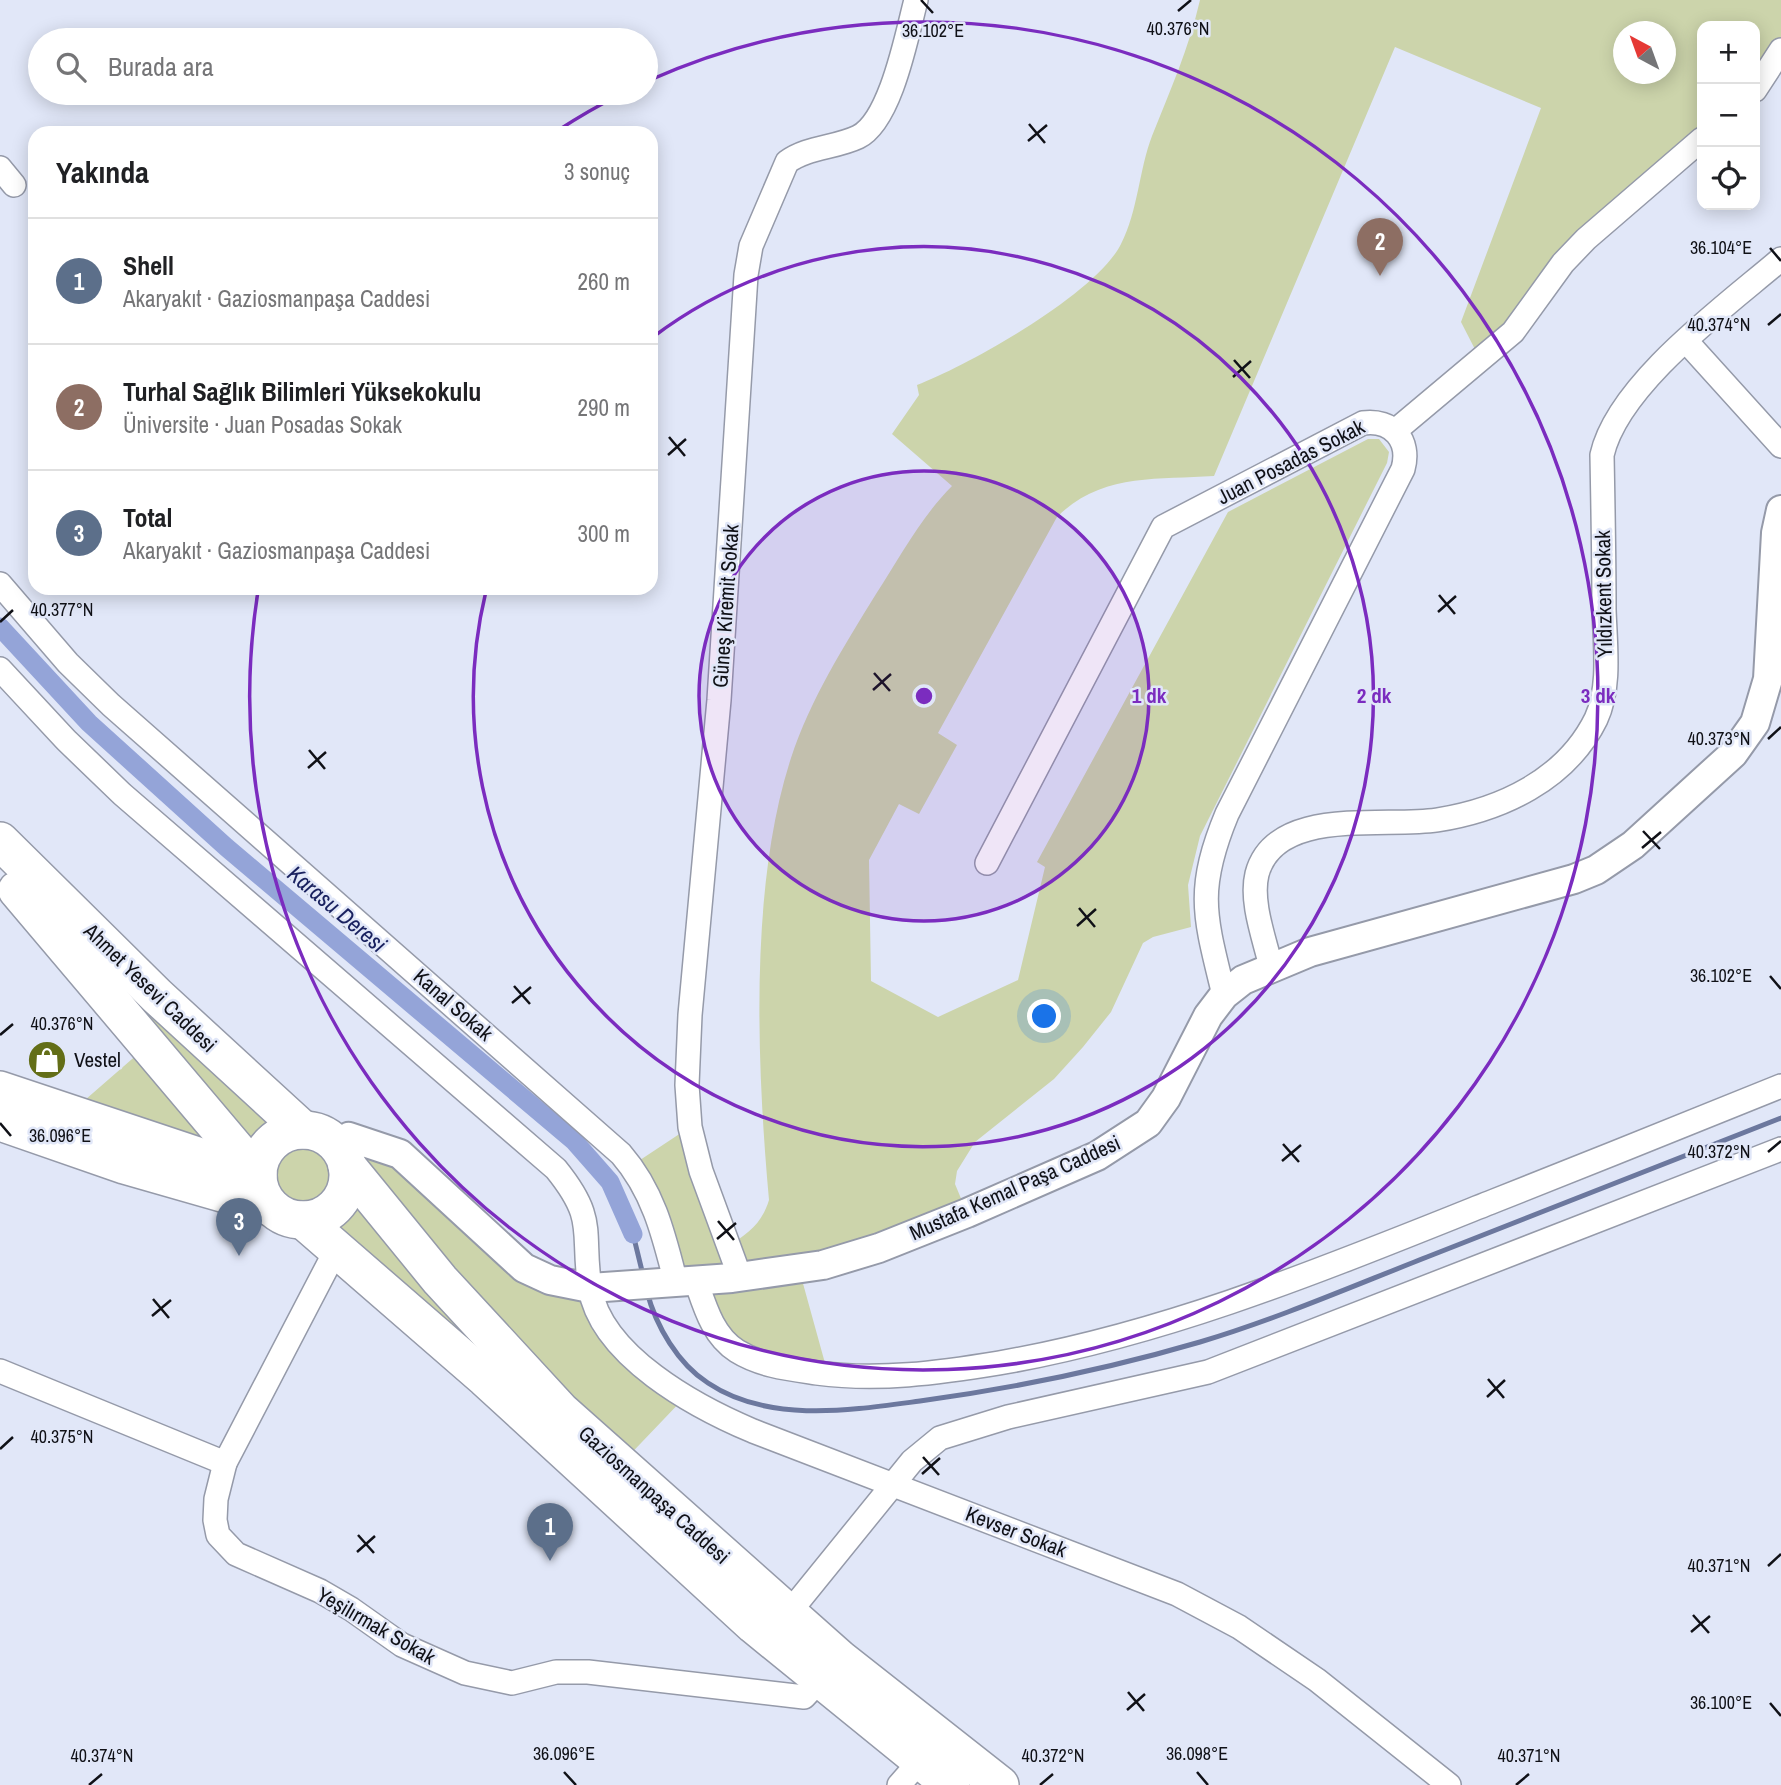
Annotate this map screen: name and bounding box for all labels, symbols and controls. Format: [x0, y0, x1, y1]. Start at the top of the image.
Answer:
text: 40.376°N [1147, 16, 1210, 41]
text: 36.102°E [902, 18, 964, 43]
north arrow [1613, 21, 1676, 84]
map controls [1697, 21, 1760, 210]
button: + [1697, 21, 1760, 84]
search box [28, 28, 658, 105]
icon: search [52, 48, 90, 86]
text: Burada ara [108, 49, 213, 84]
button: − [1697, 84, 1760, 147]
button: locate [1697, 147, 1760, 210]
text: Yakında [56, 152, 149, 192]
text: 3 sonuç [564, 156, 630, 187]
pin: 2 [1357, 218, 1403, 276]
text: 36.104°E [1690, 235, 1752, 260]
text: Shell [123, 248, 174, 283]
text: 1 [74, 266, 84, 297]
text: 260 m [578, 266, 630, 297]
text: Akaryakıt · Gaziosmanpaşa Caddesi [123, 283, 430, 314]
text: 40.374°N [1688, 312, 1751, 337]
text: Turhal Sağlık Bilimleri Yüksekokulu [123, 374, 481, 409]
text: 2 [74, 392, 84, 423]
text: 290 m [578, 392, 630, 423]
text: Üniversite · Juan Posadas Sokak [123, 409, 402, 440]
street label: Juan Posadas Sokak [1212, 412, 1370, 511]
text: Total [123, 500, 172, 535]
text: 3 [74, 518, 84, 549]
text: 300 m [578, 518, 630, 549]
street label: Güneş Kiremit Sokak [705, 523, 746, 689]
street label: Yıldızkent Sokak [1588, 530, 1619, 658]
text: Akaryakıt · Gaziosmanpaşa Caddesi [123, 535, 430, 566]
text: 40.377°N [31, 597, 94, 622]
text: 1 dk [1132, 681, 1167, 710]
text: 2 dk [1357, 681, 1392, 710]
text: 3 dk [1581, 681, 1616, 710]
centre of rings [912, 684, 936, 708]
text: 40.373°N [1688, 726, 1751, 751]
water label: Karasu Deresi [281, 858, 394, 960]
street label: Ahmet Yesevi Caddesi [77, 916, 223, 1059]
street label: Kanal Sokak [407, 962, 500, 1048]
text: 36.102°E [1690, 963, 1752, 988]
your location [1027, 999, 1061, 1033]
text: 40.376°N [31, 1011, 94, 1036]
shop icon: Vestel [26, 1039, 68, 1081]
place label: Vestel [74, 1045, 121, 1074]
text: 36.096°E [29, 1123, 91, 1148]
street label: Mustafa Kemal Paşa Caddesi [905, 1128, 1125, 1247]
text: 40.372°N [1688, 1139, 1751, 1164]
pin: 3 [216, 1198, 262, 1256]
street label: Gaziosmanpaşa Caddesi [572, 1419, 736, 1570]
text: 40.375°N [31, 1424, 94, 1449]
street label: Kevser Sokak [961, 1499, 1071, 1564]
pin: 1 [527, 1503, 573, 1561]
text: 40.371°N [1688, 1553, 1751, 1578]
street label: Yeşilırmak Sokak [312, 1580, 441, 1671]
text: 36.100°E [1690, 1690, 1752, 1715]
text: 36.096°E [533, 1741, 595, 1766]
text: 36.098°E [1166, 1741, 1228, 1766]
text: 40.374°N [71, 1743, 134, 1768]
text: 40.372°N [1022, 1743, 1085, 1768]
text: 40.371°N [1498, 1743, 1561, 1768]

